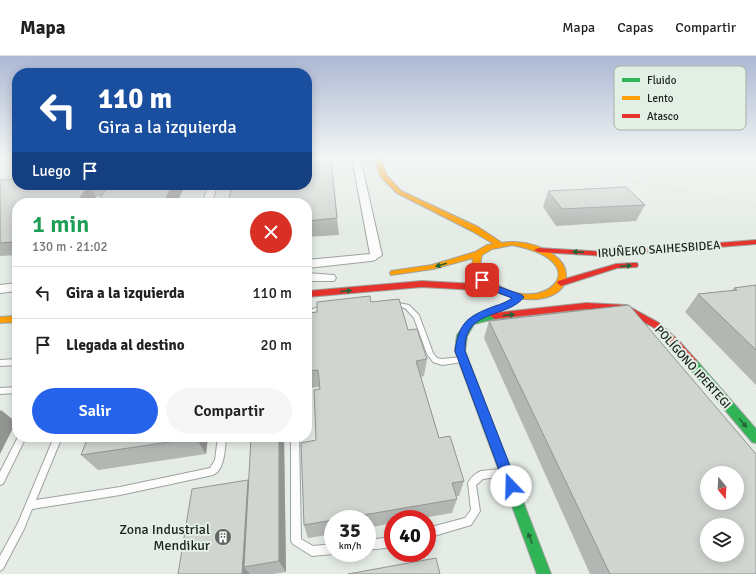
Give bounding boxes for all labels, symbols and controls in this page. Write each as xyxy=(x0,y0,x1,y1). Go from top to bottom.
text: Mapa xyxy=(20,16,66,40)
text: Mapa xyxy=(562,19,595,36)
text: Capas xyxy=(617,19,653,36)
text: Compartir xyxy=(675,19,736,36)
legend xyxy=(614,66,746,130)
text: Fluido xyxy=(647,74,677,87)
text: 110 m xyxy=(98,82,172,116)
icon: left xyxy=(32,84,84,136)
text: Lento xyxy=(647,92,674,105)
text: Atasco xyxy=(647,110,679,123)
text: Gira a la izquierda xyxy=(98,116,237,138)
icon: arrive xyxy=(79,160,101,182)
text: Luego xyxy=(32,162,71,180)
text: 1 min xyxy=(32,209,89,239)
button: close xyxy=(250,211,292,253)
street label: IRUÑEKO SAIHESBIDEA xyxy=(597,238,722,261)
text: 130 m · 21:02 xyxy=(32,239,108,255)
one-way arrow xyxy=(572,249,584,256)
one-way arrow xyxy=(435,262,447,268)
one-way arrow xyxy=(620,262,632,269)
pin xyxy=(465,263,499,297)
icon: arrive xyxy=(471,269,493,291)
icon: left xyxy=(32,282,54,304)
text: Gira a la izquierda xyxy=(66,284,185,302)
text: 110 m xyxy=(252,284,292,302)
one-way arrow xyxy=(340,287,352,294)
one-way arrow xyxy=(503,312,515,318)
street label: POLÍGONO IPERTEGI xyxy=(651,323,734,412)
icon: arrive xyxy=(32,334,54,356)
text: Llegada al destino xyxy=(66,336,185,354)
text: 20 m xyxy=(261,336,292,354)
button: Salir xyxy=(32,388,158,434)
button: Compartir xyxy=(166,388,292,434)
one-way arrow xyxy=(739,418,748,429)
position arrow xyxy=(490,465,532,507)
north arrow xyxy=(700,466,744,510)
map controls xyxy=(700,466,744,562)
speed limit sign: 40 xyxy=(384,510,436,562)
text: 35 xyxy=(339,518,361,543)
button: layers xyxy=(700,518,744,562)
place label: Zona Industrial Mendikur xyxy=(119,521,211,554)
building icon: Zona Industrial Mendikur xyxy=(213,527,233,547)
one-way arrow xyxy=(527,531,533,543)
text: km/h xyxy=(339,540,361,552)

